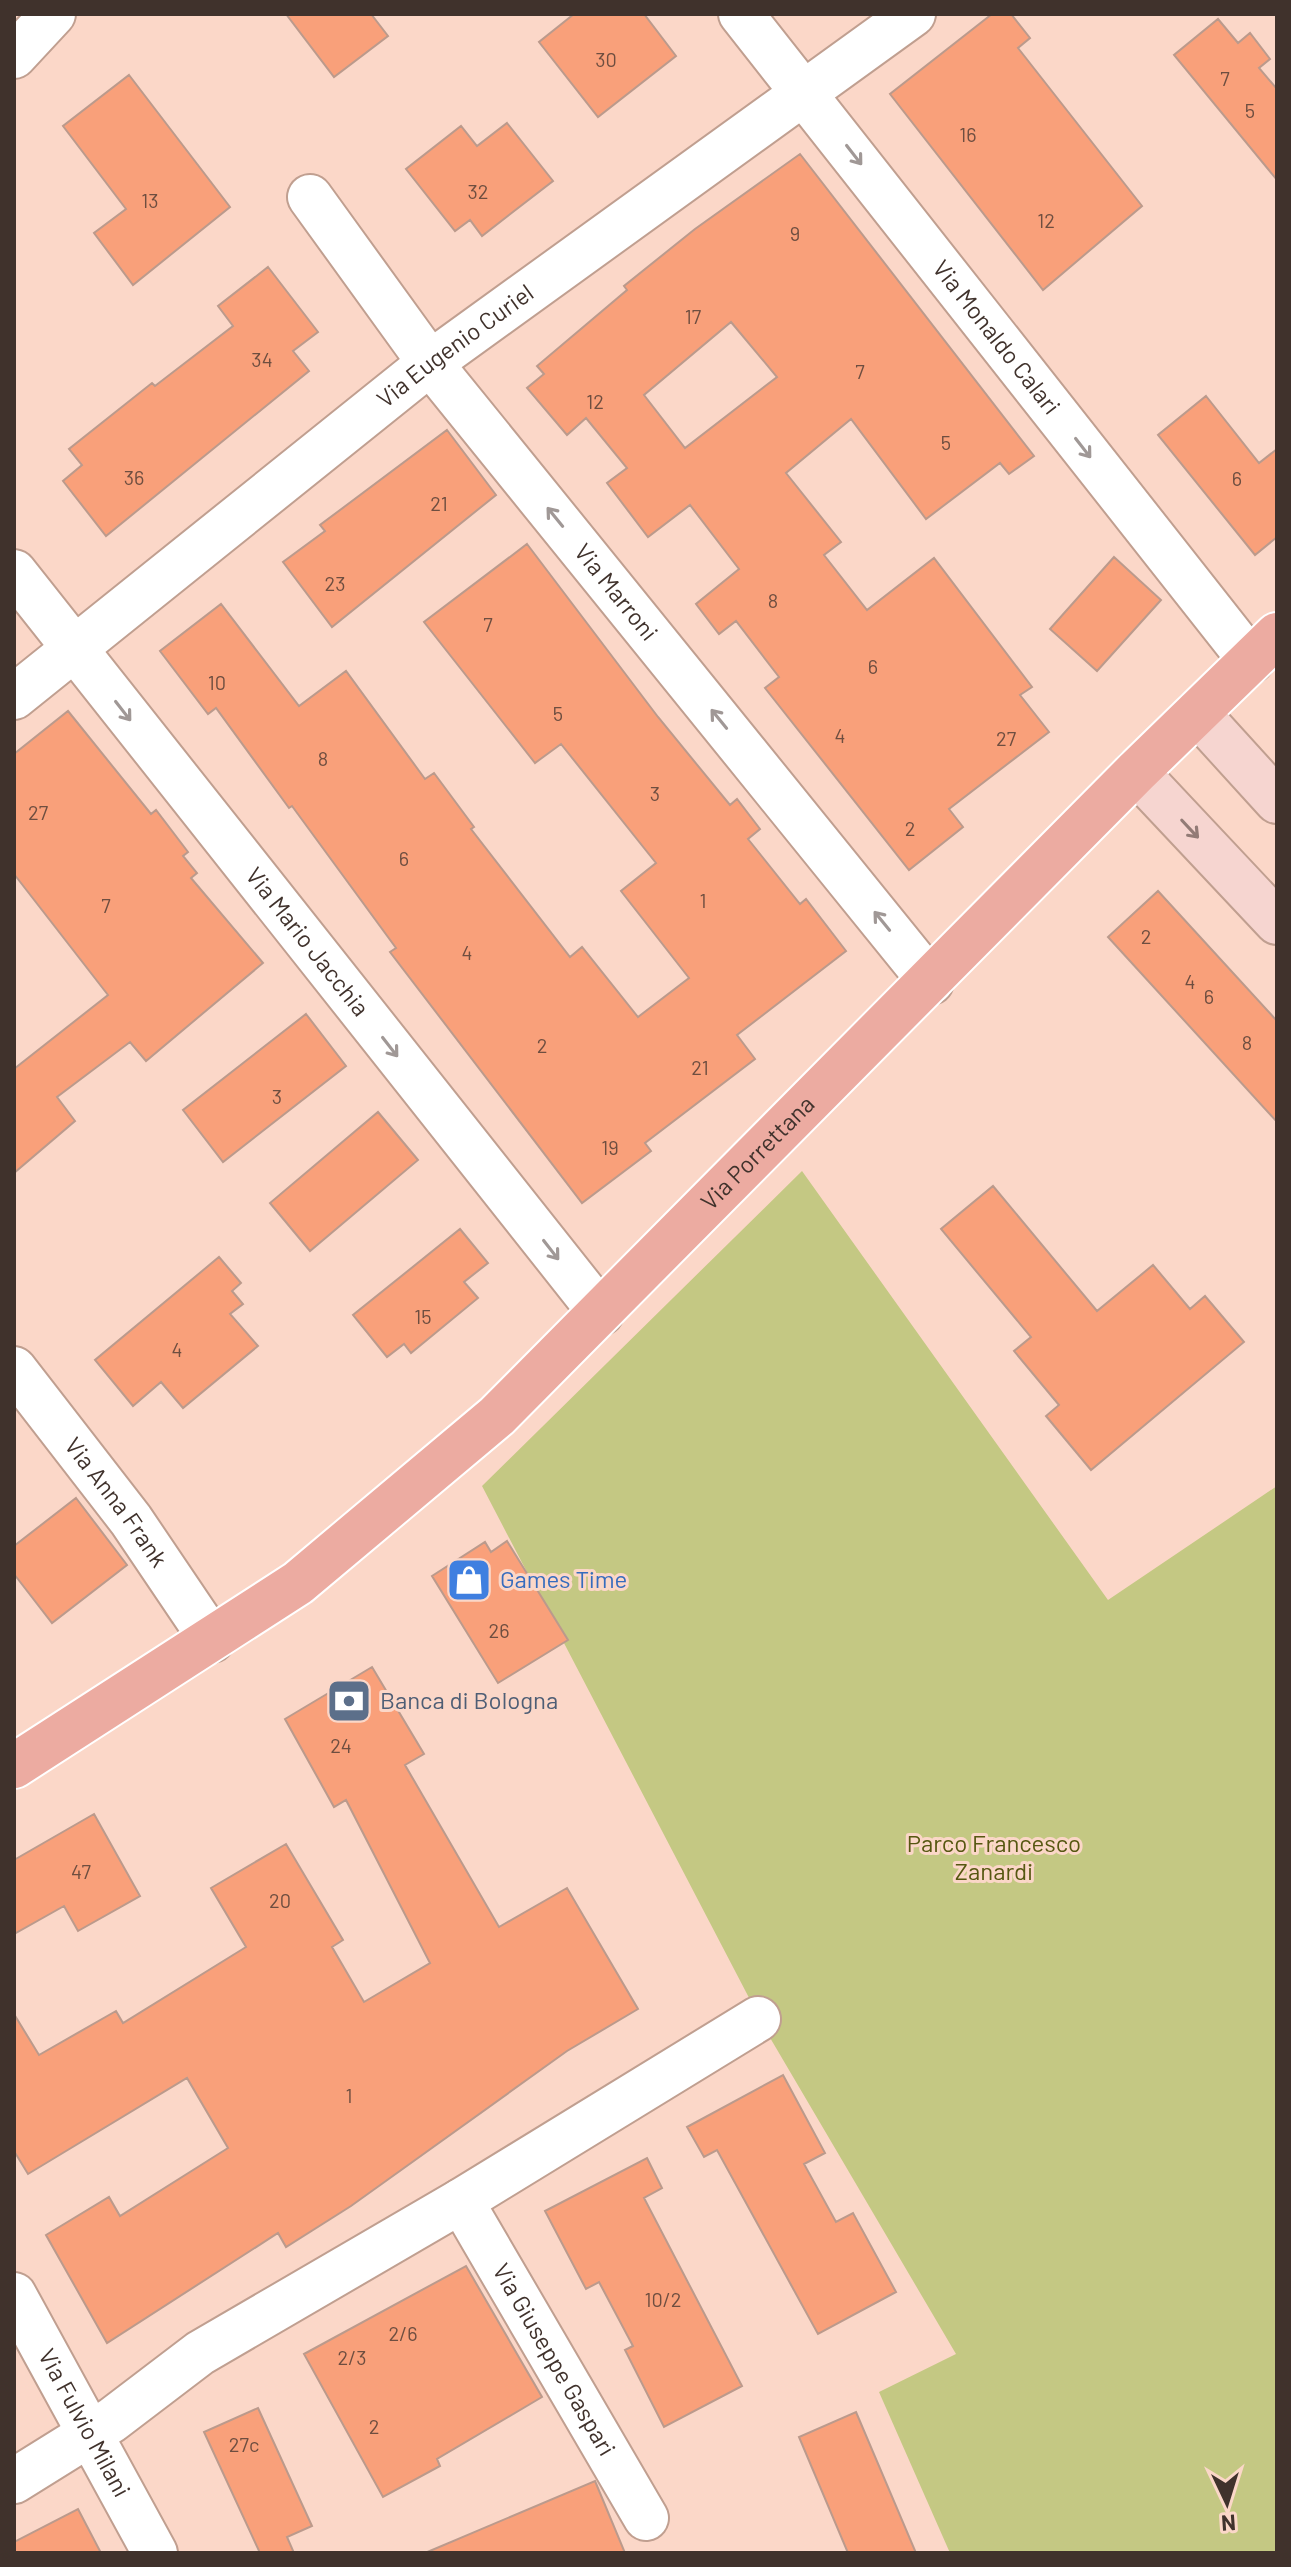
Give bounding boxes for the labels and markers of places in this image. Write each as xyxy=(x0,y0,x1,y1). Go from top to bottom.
shop icon: Games Time xyxy=(445,1556,493,1604)
place label: Games Time xyxy=(500,1564,627,1593)
bank icon: Banca di Bologna xyxy=(325,1677,373,1725)
place label: Banca di Bologna xyxy=(380,1685,558,1714)

